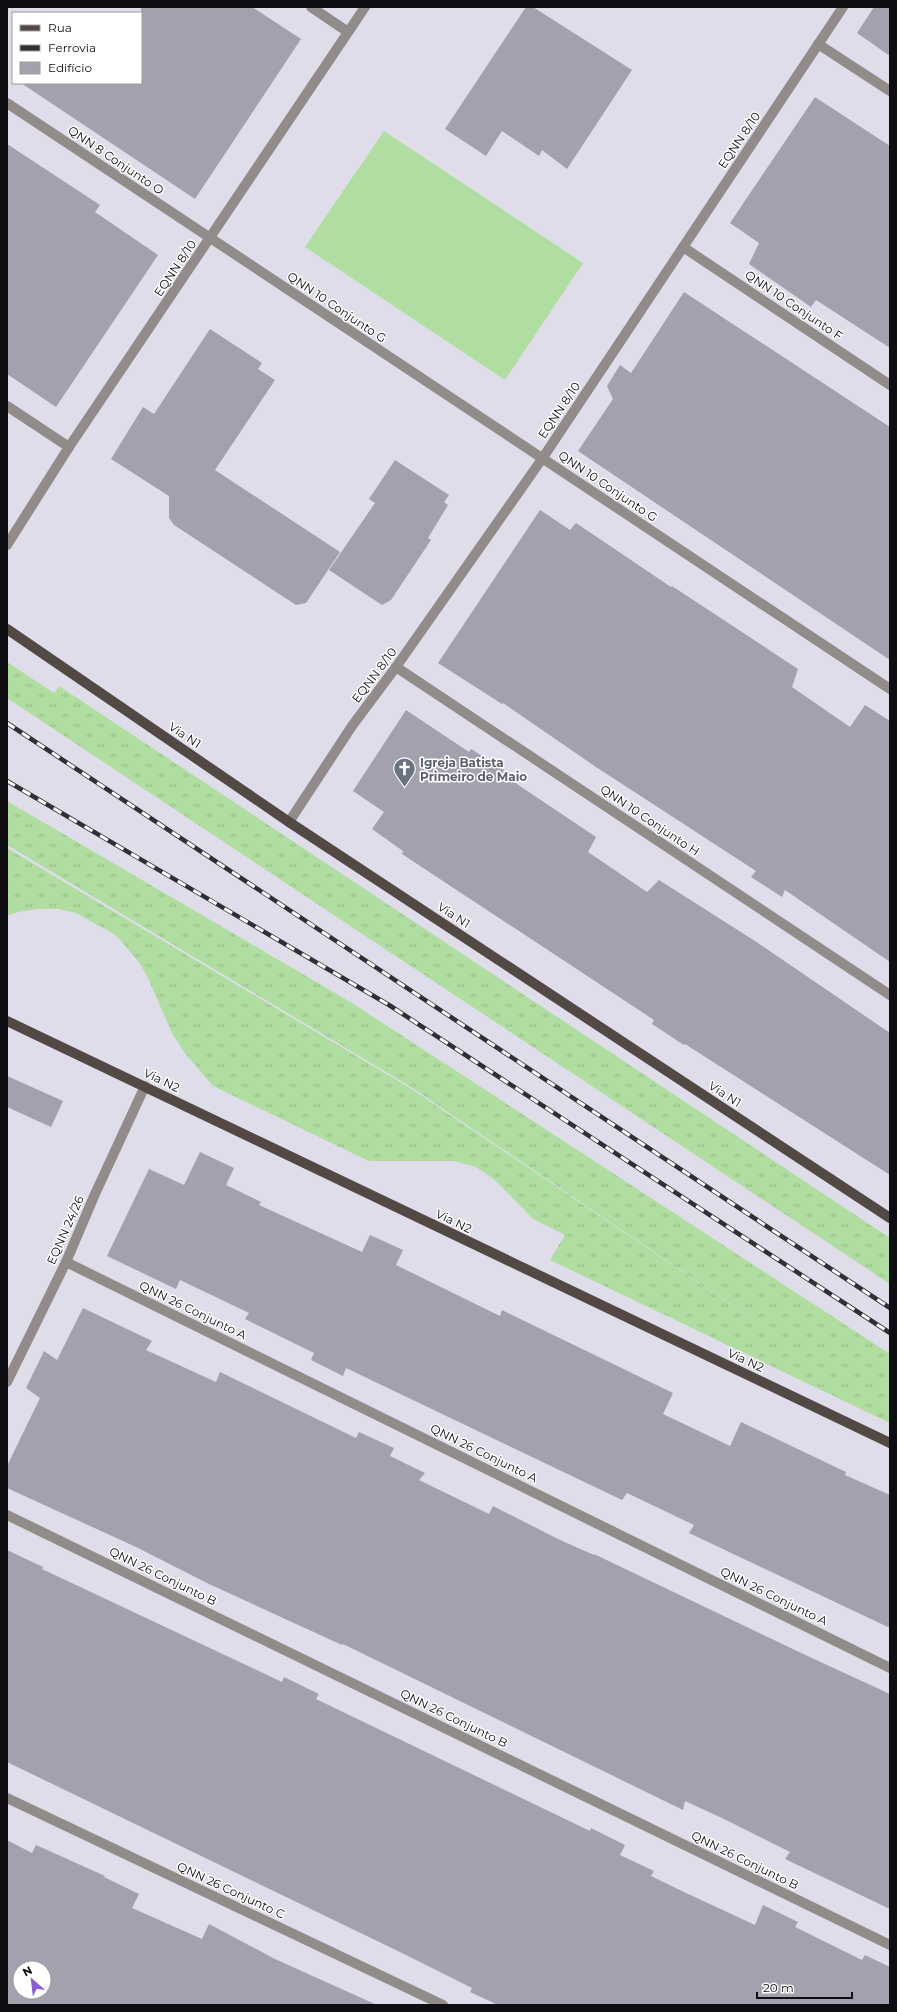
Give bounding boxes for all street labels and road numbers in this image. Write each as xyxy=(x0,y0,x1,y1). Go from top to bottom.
street label: EQNN 8/10 xyxy=(715,109,763,171)
street label: QNN 8 Conjunto O xyxy=(65,122,167,198)
street label: EQNN 8/10 xyxy=(151,237,199,299)
street label: QNN 10 Conjunto F xyxy=(742,267,846,343)
street label: QNN 10 Conjunto G xyxy=(285,268,389,346)
street label: EQNN 8/10 xyxy=(535,379,583,441)
street label: QNN 10 Conjunto G xyxy=(556,447,660,525)
street label: EQNN 8/10 xyxy=(348,644,400,705)
street label: Via N1 xyxy=(166,719,204,751)
street label: QNN 10 Conjunto H xyxy=(597,781,703,859)
street label: Via N1 xyxy=(435,899,473,931)
street label: Via N2 xyxy=(142,1065,183,1095)
street label: Via N1 xyxy=(706,1078,744,1110)
street label: EQNN 24/26 xyxy=(43,1193,87,1267)
street label: Via N2 xyxy=(434,1206,475,1236)
street label: QNN 26 Conjunto A xyxy=(137,1278,249,1343)
street label: Via N2 xyxy=(726,1345,767,1375)
street label: QNN 26 Conjunto A xyxy=(428,1421,540,1486)
street label: QNN 26 Conjunto B xyxy=(107,1543,219,1609)
street label: QNN 26 Conjunto A xyxy=(718,1564,830,1629)
street label: QNN 26 Conjunto B xyxy=(398,1685,510,1751)
street label: QNN 26 Conjunto B xyxy=(689,1827,801,1893)
street label: QNN 26 Conjunto C xyxy=(175,1858,288,1922)

